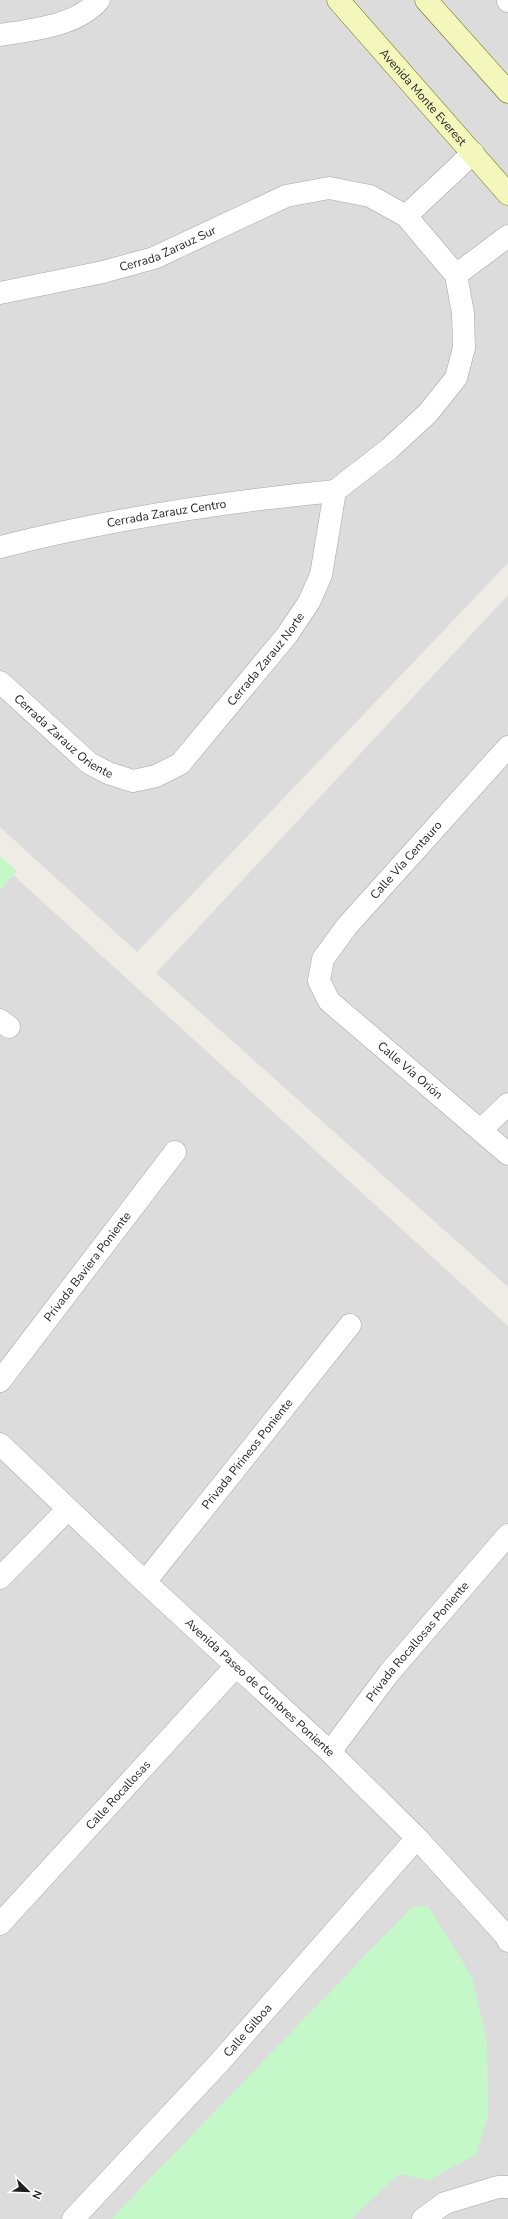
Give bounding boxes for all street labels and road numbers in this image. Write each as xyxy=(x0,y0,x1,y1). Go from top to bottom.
street label: Avenida Monte Everest xyxy=(376,45,471,150)
street label: Cerrada Zarauz Sur xyxy=(118,222,219,275)
street label: Cerrada Zarauz Centro xyxy=(105,496,228,531)
street label: Cerrada Zarauz Norte xyxy=(224,609,308,709)
street label: Cerrada Zarauz Oriente xyxy=(11,691,115,782)
street label: Calle Vía Centauro xyxy=(366,817,446,903)
street label: Calle Vía Orión xyxy=(374,1038,446,1103)
street label: Privada Baviera Poniente xyxy=(40,1208,135,1325)
street label: Privada Pirineos Poniente xyxy=(198,1395,296,1512)
street label: Privada Rocallosas Poniente xyxy=(362,1578,472,1705)
street label: Avenida Paseo de Cumbres Poniente xyxy=(181,1615,338,1760)
street label: Calle Rocallosas xyxy=(82,1756,154,1833)
street label: Calle Gilboa xyxy=(220,2000,275,2060)

